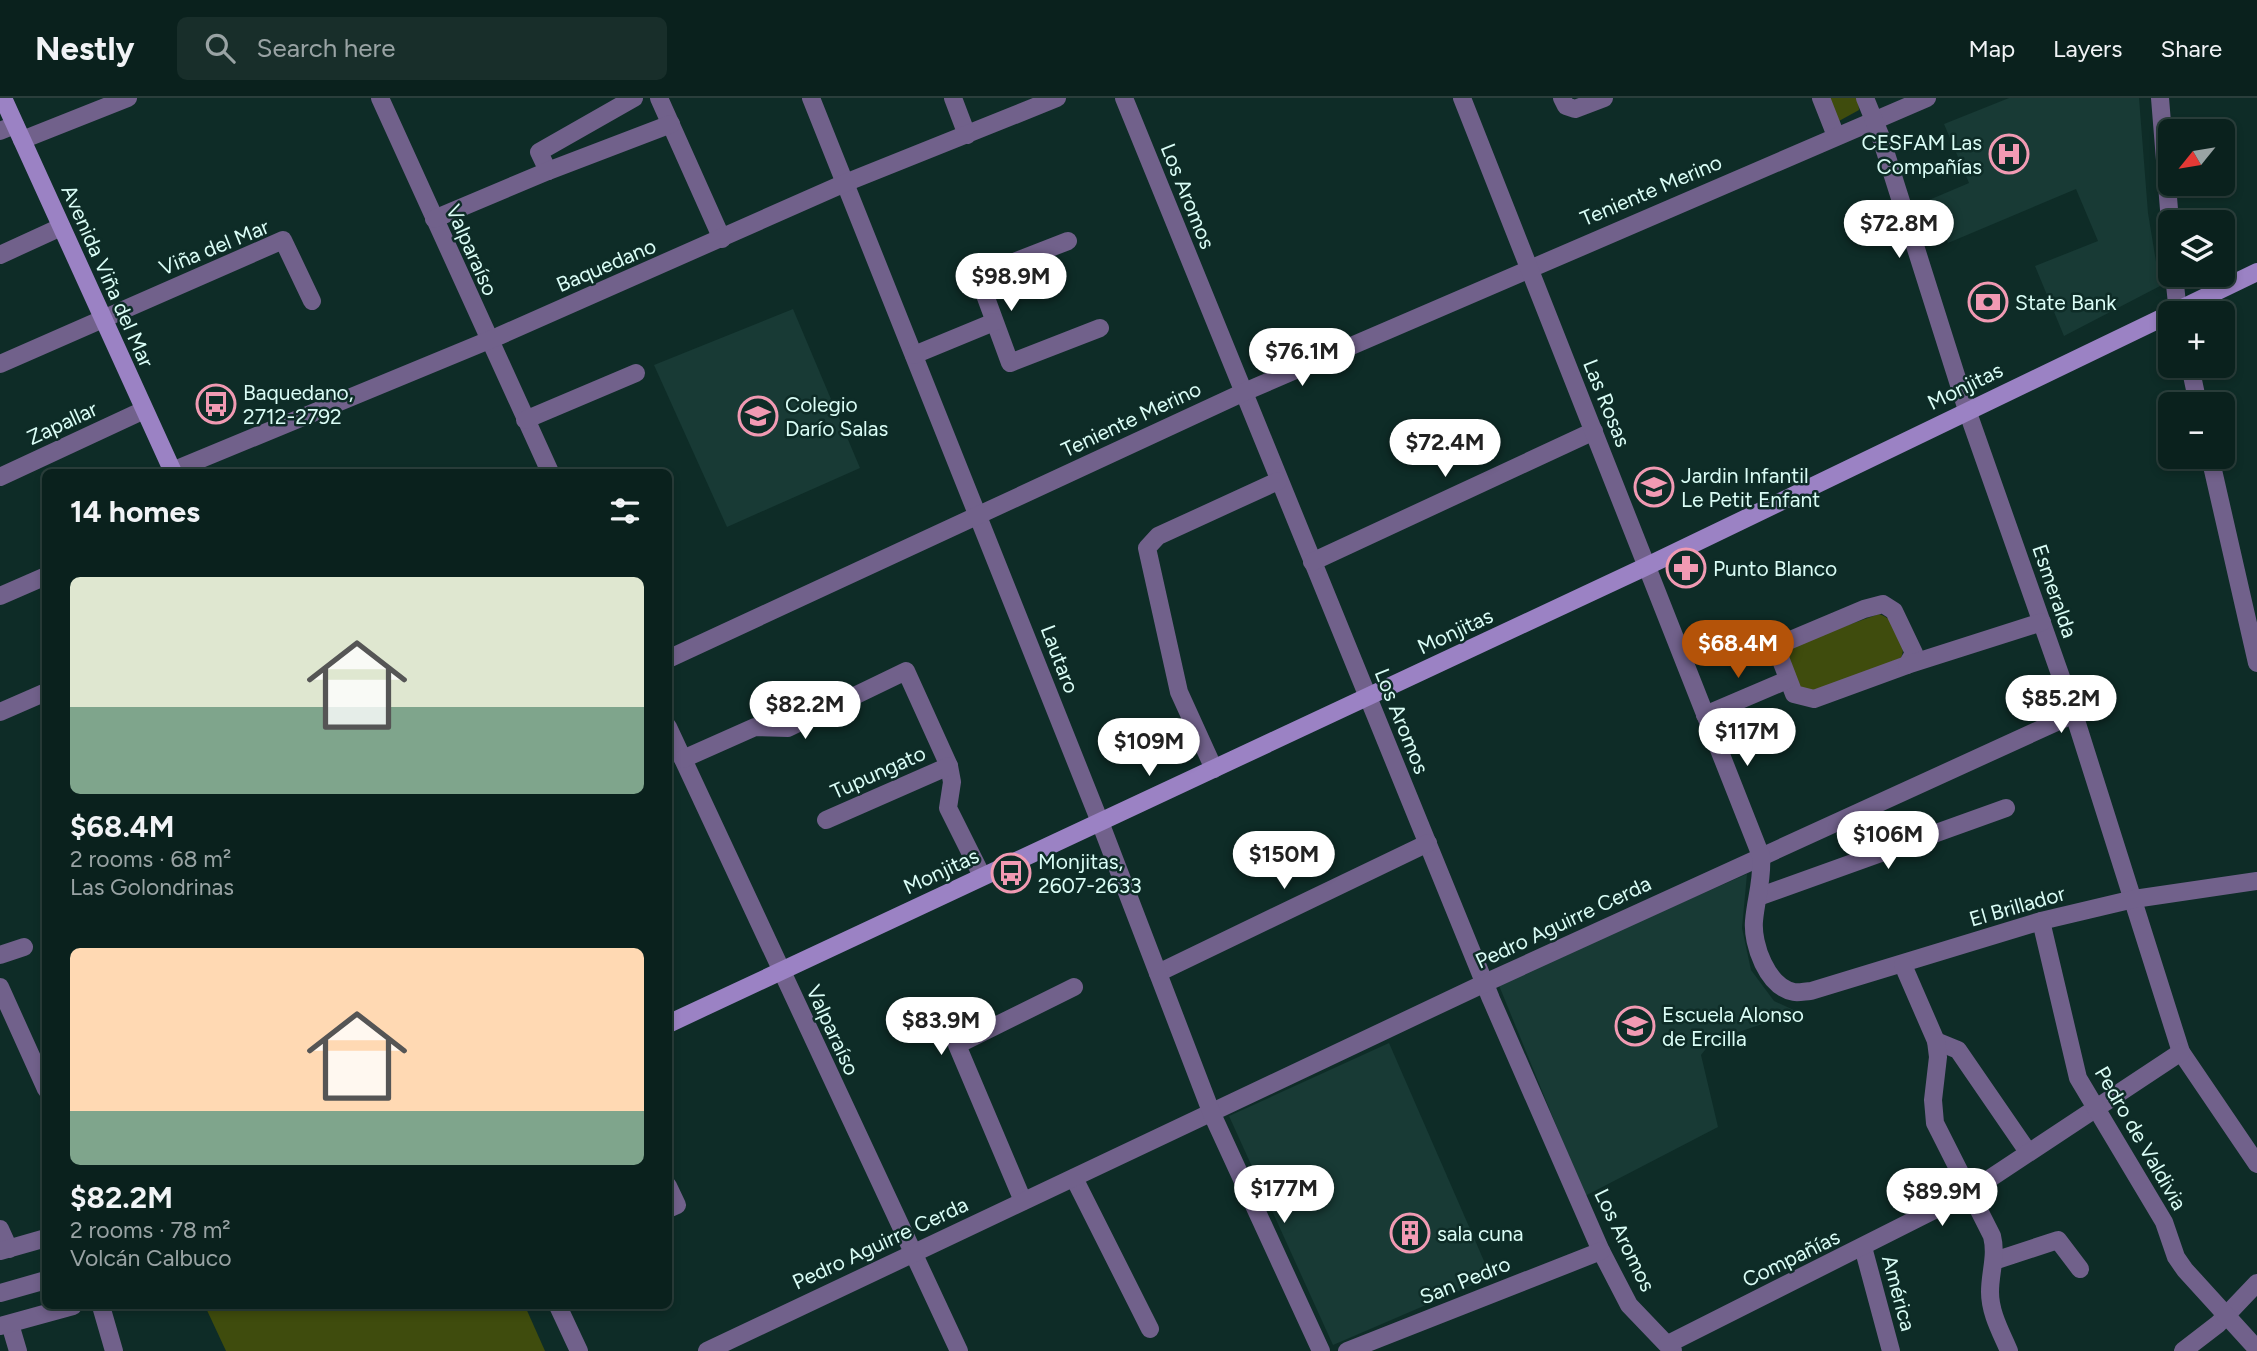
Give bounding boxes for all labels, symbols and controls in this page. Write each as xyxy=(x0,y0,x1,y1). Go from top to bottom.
search box xyxy=(177,17,667,80)
text: Nestly xyxy=(35,29,135,68)
icon: search xyxy=(201,29,239,67)
text: Search here xyxy=(257,32,395,64)
text: Map xyxy=(1968,34,2015,63)
text: Layers xyxy=(2053,34,2122,63)
text: Share xyxy=(2160,34,2222,63)
north arrow xyxy=(2158,119,2235,196)
map controls xyxy=(2158,119,2235,469)
place label: CESFAM Las Compañías xyxy=(1862,130,1982,179)
hospital icon: CESFAM Las Compañías xyxy=(1988,133,2030,175)
street label: Los Aromos xyxy=(1156,140,1220,252)
street label: Teniente Merino xyxy=(1577,149,1725,231)
street label: Avenida Viña del Mar xyxy=(56,181,160,371)
pin: $72.8M xyxy=(1842,200,1956,260)
street label: Valparaíso xyxy=(441,201,503,299)
text: $72.8M xyxy=(1860,209,1938,237)
button: layers xyxy=(2158,210,2235,287)
street label: Viña del Mar xyxy=(155,214,273,280)
street label: Baquedano xyxy=(552,233,660,297)
pin: $98.9M xyxy=(954,254,1068,313)
text: $98.9M xyxy=(972,262,1050,290)
bank icon: State Bank xyxy=(1967,281,2009,323)
place label: State Bank xyxy=(2015,290,2117,315)
button: + xyxy=(2158,301,2235,378)
pin: $76.1M xyxy=(1245,328,1359,388)
text: $76.1M xyxy=(1265,337,1339,365)
street label: Las Rosas xyxy=(1578,356,1636,450)
street label: Monjitas xyxy=(1923,357,2007,415)
street label: Teniente Merino xyxy=(1057,376,1205,462)
place label: Baquedano, 2712-2792 xyxy=(243,380,354,429)
bus stop icon: Baquedano, 2712-2792 xyxy=(195,383,237,425)
place label: Colegio Darío Salas xyxy=(785,392,888,441)
button: − xyxy=(2158,392,2235,469)
school or university icon: Colegio Darío Salas xyxy=(737,395,779,437)
street label: Zapallar xyxy=(23,396,101,450)
pin: $72.4M xyxy=(1388,420,1502,479)
text: $72.4M xyxy=(1406,428,1484,456)
place label: Jardin Infantil Le Petit Enfant xyxy=(1681,463,1820,512)
school or university icon: Jardin Infantil Le Petit Enfant xyxy=(1633,466,1675,508)
icon: filters xyxy=(606,492,644,530)
text: 14 homes xyxy=(70,493,200,530)
street label: Esmeralda xyxy=(2027,541,2083,641)
pharmacy icon: Punto Blanco xyxy=(1665,547,1707,589)
place label: Punto Blanco xyxy=(1713,556,1837,581)
street label: Monjitas xyxy=(1413,603,1497,659)
pin: $68.4M xyxy=(1681,620,1795,680)
street label: Lautaro xyxy=(1036,621,1084,697)
icon: home xyxy=(294,622,420,748)
text: $68.4M xyxy=(1698,629,1778,657)
street label: Los Aromos xyxy=(1370,665,1434,777)
pin: $85.2M xyxy=(2004,676,2118,735)
pin: $82.2M xyxy=(748,682,862,741)
text: $85.2M xyxy=(2022,684,2100,712)
text: $82.2M xyxy=(766,690,844,718)
pin: $117M xyxy=(1698,708,1796,768)
text: $117M xyxy=(1715,717,1779,745)
pin: $109M xyxy=(1100,718,1198,778)
text: $109M xyxy=(1114,727,1184,755)
street label: Tupungato xyxy=(827,740,929,804)
text: $68.4M xyxy=(70,808,175,845)
pin: $106M xyxy=(1839,812,1937,871)
text: $106M xyxy=(1853,820,1923,848)
pin: $150M xyxy=(1235,832,1333,891)
text: $150M xyxy=(1249,840,1319,868)
street label: Monjitas xyxy=(899,843,983,899)
text: 2 rooms · 68 m² xyxy=(70,845,231,873)
place label: Monjitas, 2607-2633 xyxy=(1038,849,1142,898)
bus stop icon: Monjitas, 2607-2633 xyxy=(990,852,1032,894)
street label: Pedro Aguirre Cerda xyxy=(1471,870,1655,974)
text: Las Golondrinas xyxy=(70,873,234,901)
street label: El Brillador xyxy=(1966,880,2068,932)
street label: Valparaíso xyxy=(801,981,865,1079)
icon: home xyxy=(294,993,420,1119)
pin: $83.9M xyxy=(884,998,998,1057)
place label: Escuela Alonso de Ercilla xyxy=(1662,1002,1804,1051)
school or university icon: Escuela Alonso de Ercilla xyxy=(1614,1005,1656,1047)
text: $83.9M xyxy=(902,1006,980,1034)
street label: Pedro de Valdivia xyxy=(2090,1062,2192,1214)
pin: $177M xyxy=(1235,1166,1333,1225)
pin: $89.9M xyxy=(1885,1168,1999,1228)
text: $177M xyxy=(1250,1174,1318,1202)
text: $89.9M xyxy=(1903,1177,1981,1205)
text: $82.2M xyxy=(70,1179,173,1216)
street label: Los Aromos xyxy=(1589,1184,1661,1296)
street label: Pedro Aguirre Cerda xyxy=(788,1191,972,1295)
building icon: sala cuna xyxy=(1389,1212,1431,1254)
text: 2 rooms · 78 m² xyxy=(70,1216,231,1244)
place label: sala cuna xyxy=(1437,1221,1524,1246)
street label: Compañías xyxy=(1738,1224,1844,1292)
text: Volcán Calbuco xyxy=(70,1244,232,1272)
street label: San Pedro xyxy=(1416,1251,1514,1309)
street label: América xyxy=(1877,1252,1921,1334)

